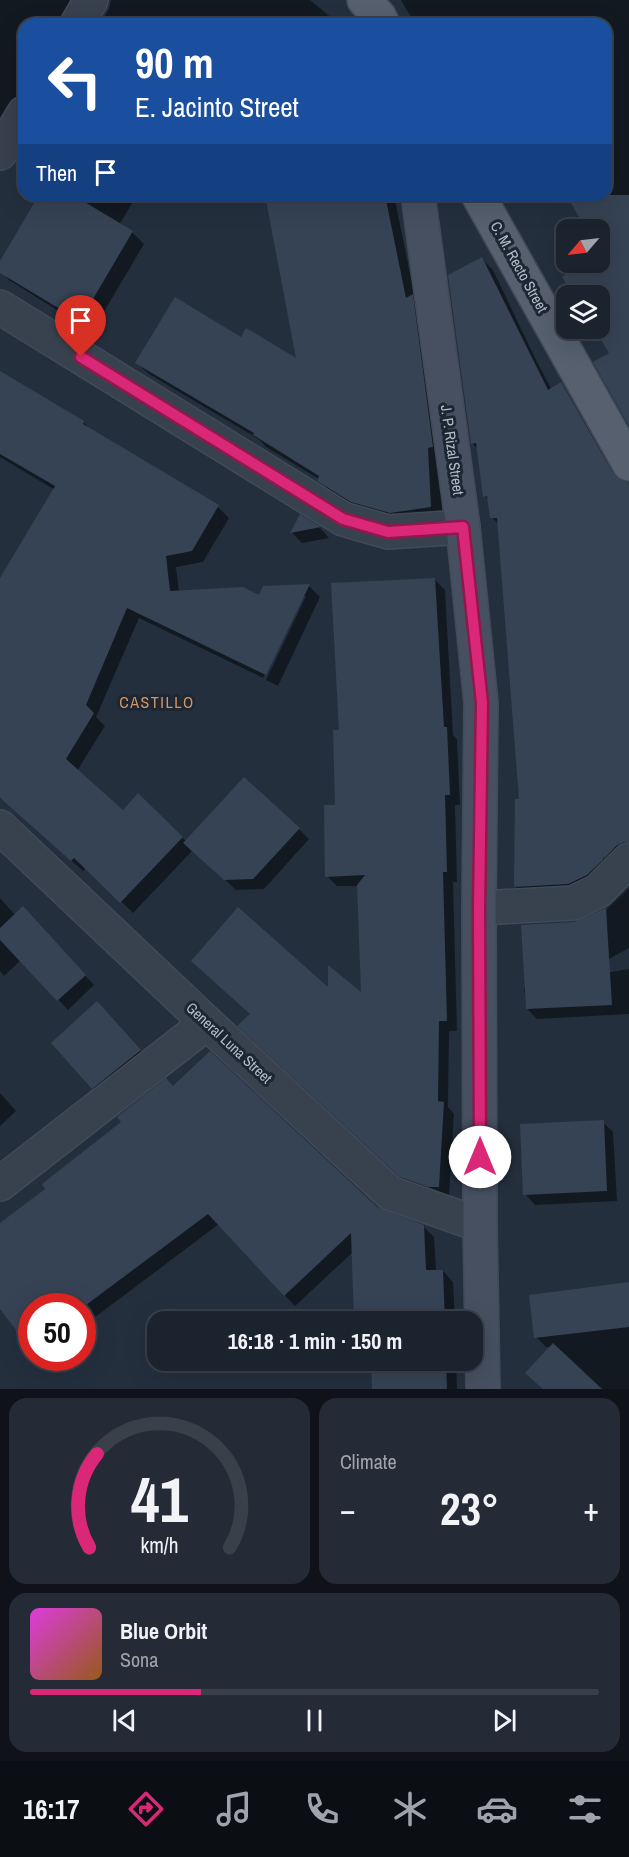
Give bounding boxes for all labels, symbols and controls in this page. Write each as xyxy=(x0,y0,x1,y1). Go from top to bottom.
text: 90 m xyxy=(135,35,214,91)
icon: left xyxy=(36,42,114,120)
text: E. Jacinto Street xyxy=(135,89,299,125)
icon: arrive xyxy=(89,156,122,189)
text: Then xyxy=(36,158,77,188)
street label: C. M. Recto Street xyxy=(486,217,553,317)
north arrow xyxy=(556,219,610,273)
map controls xyxy=(556,219,610,339)
button: layers xyxy=(556,285,610,339)
pin xyxy=(55,295,106,357)
icon: arrive xyxy=(64,304,97,337)
street label: J. P. Rizal Street xyxy=(436,404,469,497)
district label: CASTILLO xyxy=(119,691,195,713)
street label: General Luna Street xyxy=(182,997,277,1088)
position arrow xyxy=(448,1125,512,1189)
speed limit sign: 50 xyxy=(18,1293,96,1371)
text: 16:18 · 1 min · 150 m xyxy=(228,1326,402,1356)
text: Climate xyxy=(340,1448,397,1475)
text: 41 xyxy=(131,1457,188,1541)
text: 23° xyxy=(440,1478,499,1539)
text: − xyxy=(340,1487,356,1531)
text: + xyxy=(583,1487,599,1531)
text: km/h xyxy=(140,1531,179,1560)
text: Blue Orbit xyxy=(120,1616,207,1646)
text: Sona xyxy=(120,1646,158,1673)
icon: previous xyxy=(108,1704,141,1737)
icon: pause xyxy=(298,1704,331,1737)
icon: next xyxy=(488,1704,521,1737)
icon: directions xyxy=(125,1788,167,1830)
icon: music xyxy=(213,1788,255,1830)
icon: phone xyxy=(301,1788,343,1830)
icon: climate xyxy=(389,1788,431,1830)
icon: car xyxy=(476,1788,518,1830)
icon: filters xyxy=(564,1788,606,1830)
text: 16:17 xyxy=(23,1791,80,1827)

